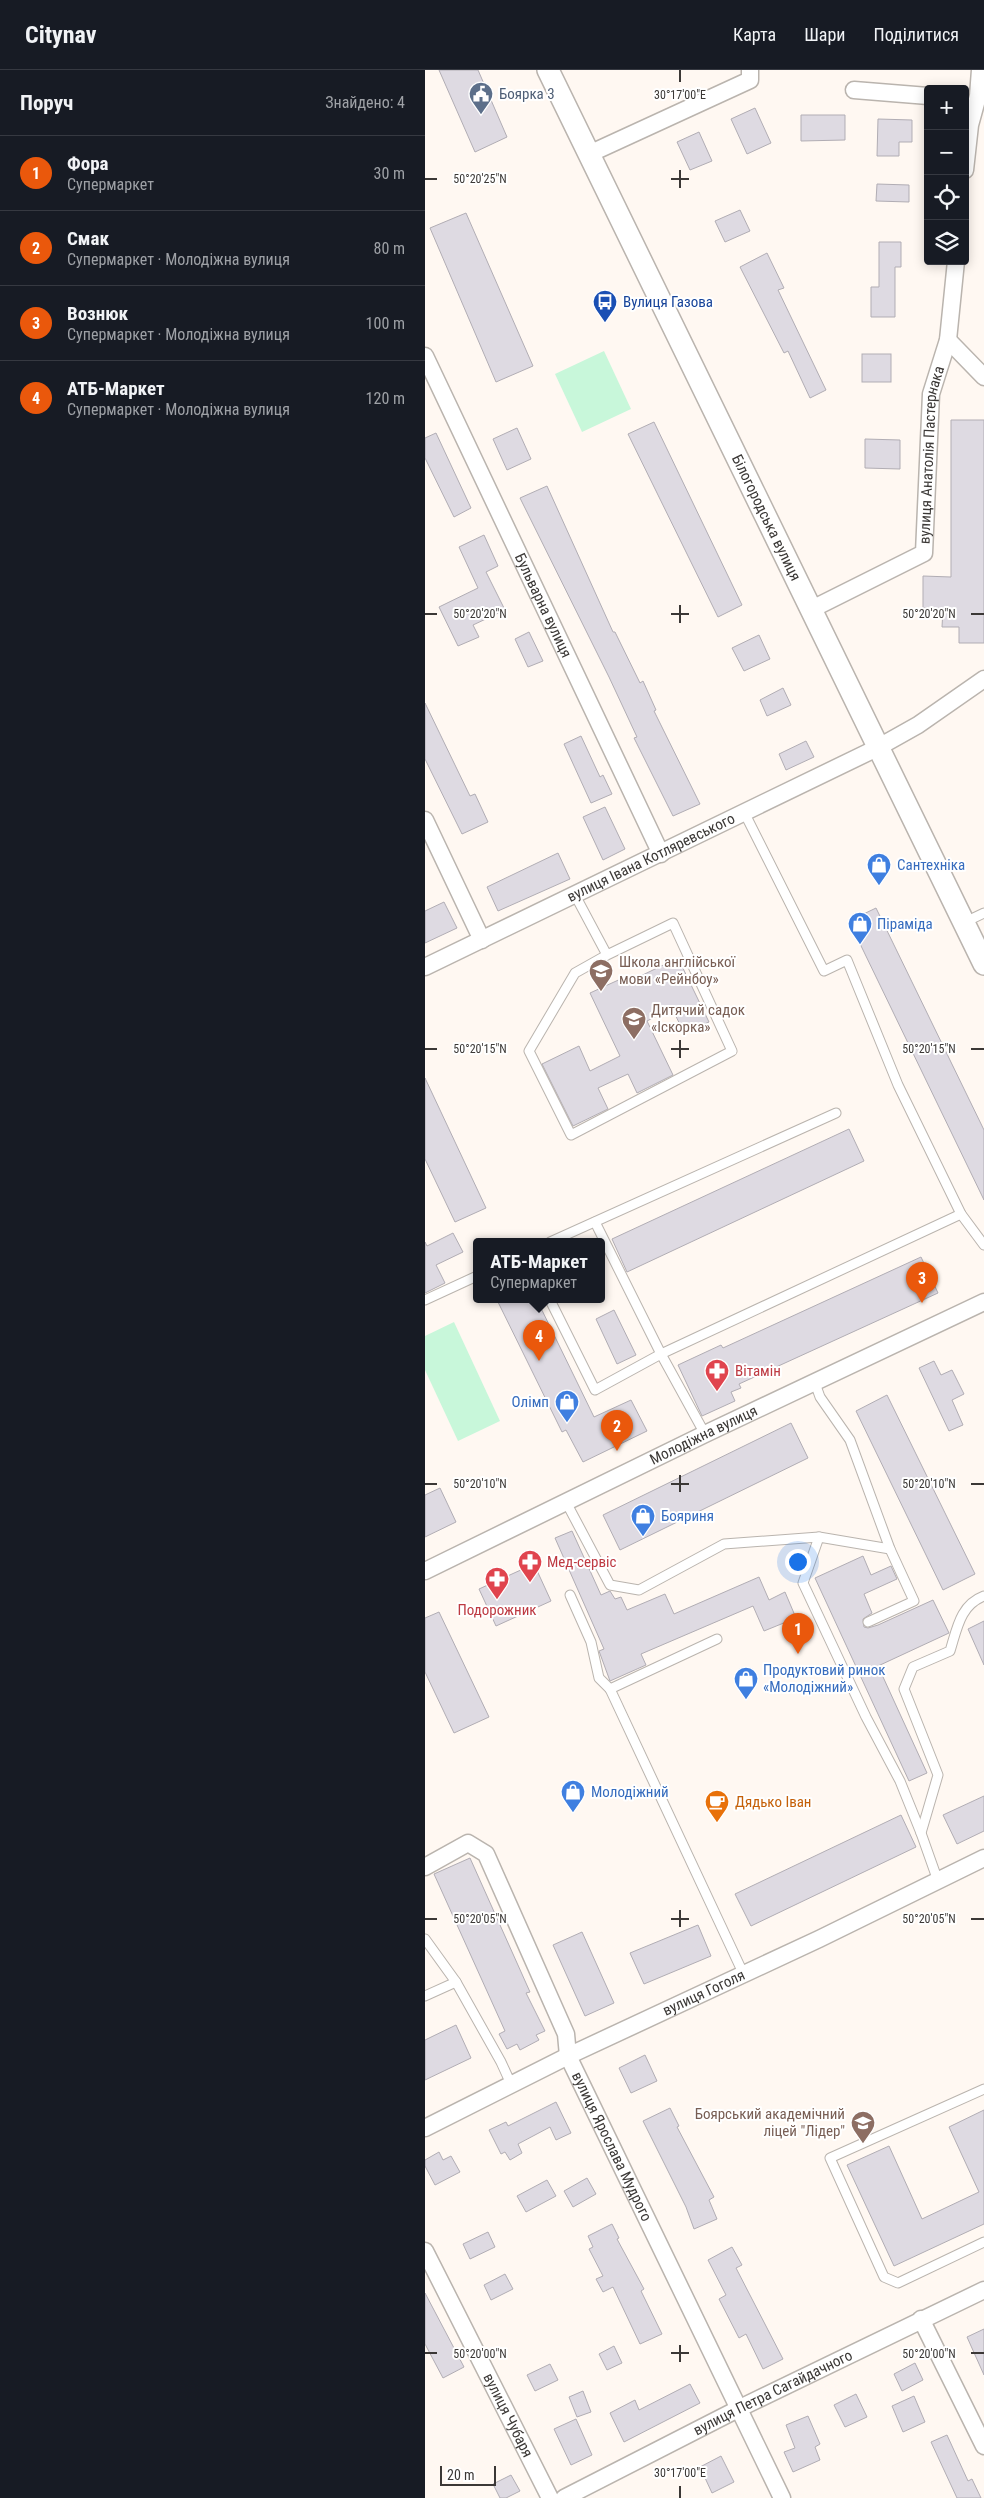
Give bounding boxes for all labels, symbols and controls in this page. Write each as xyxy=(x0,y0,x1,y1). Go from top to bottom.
text: Citynav xyxy=(25,21,96,49)
text: Карта xyxy=(733,24,776,45)
text: Шари xyxy=(804,24,845,45)
text: Поділитися xyxy=(873,24,959,45)
public building icon: Боярка 3 xyxy=(468,81,494,115)
place label: Боярка 3 xyxy=(499,85,555,103)
map controls xyxy=(924,85,969,265)
button: + xyxy=(924,85,969,130)
text: 30°17'00"E xyxy=(654,88,706,102)
text: Поруч xyxy=(20,91,73,115)
text: Знайдено: 4 xyxy=(325,93,405,112)
button: − xyxy=(924,130,969,175)
text: Фора xyxy=(67,152,109,175)
text: 1 xyxy=(32,164,40,183)
text: 30 m xyxy=(373,164,405,183)
text: 50°20'25"N xyxy=(453,172,507,186)
text: Супермаркет xyxy=(67,175,154,194)
button: locate xyxy=(924,175,969,220)
button: layers xyxy=(924,220,969,265)
text: Смак xyxy=(67,227,109,250)
text: 2 xyxy=(32,239,40,258)
text: 80 m xyxy=(373,239,405,258)
text: Супермаркет · Молодіжна вулиця xyxy=(67,250,290,269)
bus stop icon: Вулиця Газова xyxy=(592,289,618,323)
place label: Вулиця Газова xyxy=(623,293,713,311)
text: Вознюк xyxy=(67,302,128,325)
text: 3 xyxy=(32,314,40,333)
text: 100 m xyxy=(366,314,405,333)
text: Супермаркет · Молодіжна вулиця xyxy=(67,325,290,344)
street label: вулиця Анатолія Пастернака xyxy=(915,364,948,544)
text: АТБ-Маркет xyxy=(67,377,165,400)
text: 4 xyxy=(32,389,40,408)
text: 120 m xyxy=(366,389,405,408)
text: Супермаркет · Молодіжна вулиця xyxy=(67,400,290,419)
street label: Білогородська вулиця xyxy=(728,452,805,584)
street label: Бульварна вулиця xyxy=(511,550,576,661)
text: 50°20'20"N xyxy=(453,607,507,621)
text: 50°20'20"N xyxy=(902,607,956,621)
street label: вулиця Івана Котляревського xyxy=(564,809,738,906)
shop icon: Сантехніка xyxy=(866,852,892,886)
place label: Сантехніка xyxy=(897,856,965,874)
shop icon: Піраміда xyxy=(847,911,873,945)
place label: Піраміда xyxy=(877,915,933,933)
place label: Школа англійської мови «Рейнбоу» xyxy=(619,953,736,988)
school or university icon: Школа англійської мови «Рейнбоу» xyxy=(588,958,614,992)
place label: Дитячий садок «Іскорка» xyxy=(651,1001,745,1036)
school or university icon: Дитячий садок «Іскорка» xyxy=(621,1006,647,1040)
text: 50°20'15"N xyxy=(453,1042,507,1056)
text: 50°20'15"N xyxy=(902,1042,956,1056)
popup xyxy=(473,1238,605,1303)
text: АТБ-Маркет xyxy=(490,1250,588,1273)
pin: 3 xyxy=(906,1262,938,1303)
text: Супермаркет xyxy=(490,1273,577,1292)
pin: 4 xyxy=(523,1320,555,1361)
pharmacy icon: Вітамін xyxy=(704,1358,730,1392)
place label: Вітамін xyxy=(735,1362,781,1380)
shop icon: Олімп xyxy=(554,1389,580,1423)
place label: Олімп xyxy=(512,1393,549,1411)
street label: Молодіжна вулиця xyxy=(647,1402,760,1469)
pin: 2 xyxy=(601,1410,633,1451)
text: 50°20'10"N xyxy=(453,1477,507,1491)
text: 50°20'10"N xyxy=(902,1477,956,1491)
shop icon: Бояриня xyxy=(630,1503,656,1537)
place label: Бояриня xyxy=(661,1507,714,1525)
pharmacy icon: Мед-сервіс xyxy=(517,1549,543,1583)
your location xyxy=(785,1549,811,1575)
place label: Мед-сервіс xyxy=(547,1553,616,1571)
pharmacy icon: Подорожник xyxy=(484,1566,510,1600)
place label: Подорожник xyxy=(457,1601,537,1619)
pin: 1 xyxy=(782,1613,814,1654)
place label: Продуктовий ринок «Молодіжний» xyxy=(763,1661,885,1696)
shop icon: Продуктовий ринок «Молодіжний» xyxy=(733,1666,759,1700)
shop icon: Молодіжний xyxy=(560,1779,586,1813)
place label: Молодіжний xyxy=(591,1783,669,1801)
cafe icon: Дядько Іван xyxy=(704,1789,730,1823)
place label: Дядько Іван xyxy=(735,1793,812,1811)
text: 50°20'05"N xyxy=(453,1912,507,1926)
text: 50°20'05"N xyxy=(902,1912,956,1926)
street label: вулиця Гоголя xyxy=(660,1966,748,2020)
street label: вулиця Ярослава Мудрого xyxy=(568,2069,656,2224)
place label: Боярський академічний ліцей "Лідер" xyxy=(695,2105,845,2140)
school or university icon: Боярський академічний ліцей "Лідер" xyxy=(850,2110,876,2144)
street label: вулиця Петра Сагайдачного xyxy=(690,2346,855,2439)
text: 50°20'00"N xyxy=(453,2347,507,2361)
text: 50°20'00"N xyxy=(902,2347,956,2361)
street label: вулиця Чубаря xyxy=(479,2370,537,2460)
scale bar xyxy=(440,2463,496,2486)
text: 30°17'00"E xyxy=(654,2466,706,2480)
text: 20 m xyxy=(447,2467,475,2483)

